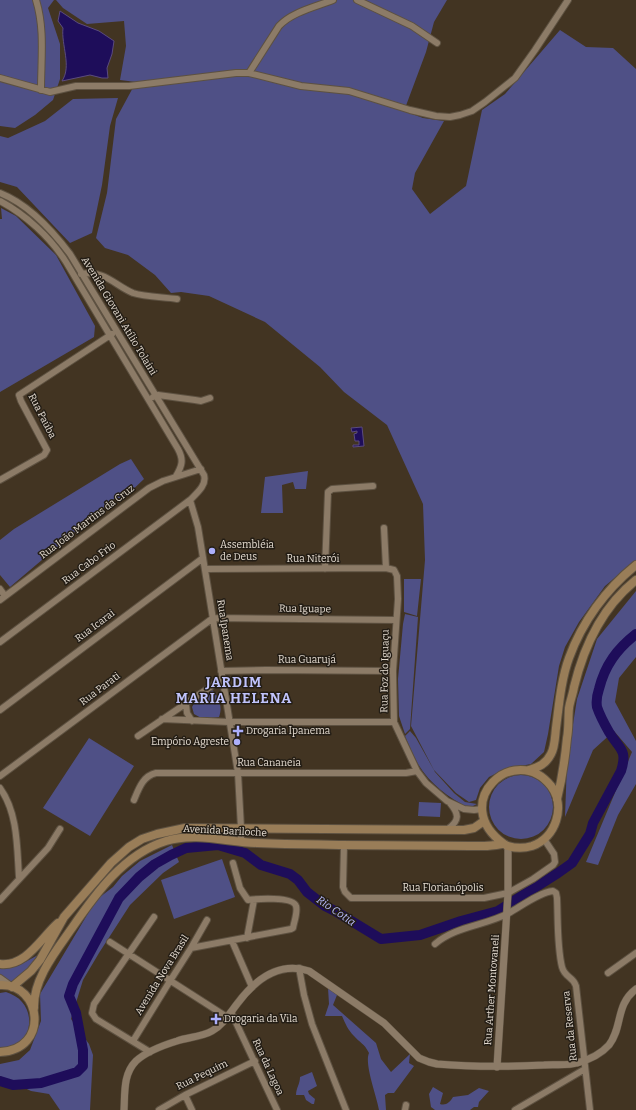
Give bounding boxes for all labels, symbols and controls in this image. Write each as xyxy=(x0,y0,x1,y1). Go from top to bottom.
street label: Avenida Giovani Atílio Tolaini xyxy=(79,254,160,377)
street label: Rua Paúba xyxy=(26,391,60,441)
street label: Rua João Martins da Cruz xyxy=(37,482,137,561)
street label: Rua Cabo Frio xyxy=(60,539,118,587)
place label: Assembléia de Deus xyxy=(220,539,274,563)
marker: Assembléia de Deus xyxy=(207,546,217,556)
street label: Rua Niterói xyxy=(287,553,339,565)
street label: Rua Ipanema xyxy=(214,599,236,662)
street label: Rua Iguape xyxy=(279,603,331,615)
street label: Rua Icarai xyxy=(73,607,117,645)
street label: Rua Foz do Iguaçu xyxy=(378,629,392,713)
street label: Rua Guarujá xyxy=(278,654,336,666)
street label: Rua Parati xyxy=(77,670,123,708)
district label: JARDIM MARIA HELENA xyxy=(176,674,292,707)
place label: Drogaria Ipanema xyxy=(246,725,331,737)
marker: Drogaria Ipanema xyxy=(233,726,243,736)
place label: Empório Agreste xyxy=(151,736,229,748)
marker: Empório Agreste xyxy=(232,737,242,747)
street label: Rua Cananeia xyxy=(237,757,301,769)
street label: Avenida Bariloche xyxy=(183,823,267,839)
street label: Rua Florianópolis xyxy=(402,882,484,894)
water label: Rio Cotia xyxy=(314,893,358,929)
street label: Avenida Nova Brasil xyxy=(133,933,192,1017)
street label: Rua Arther Montovaneli xyxy=(482,934,502,1046)
street label: Rua da Reserva xyxy=(560,990,580,1062)
place label: Drogaria da Vila xyxy=(224,1013,298,1025)
marker: Drogaria da Vila xyxy=(211,1014,221,1024)
street label: Rua da Lagoa xyxy=(250,1037,287,1098)
street label: Rua Pequim xyxy=(174,1057,230,1093)

